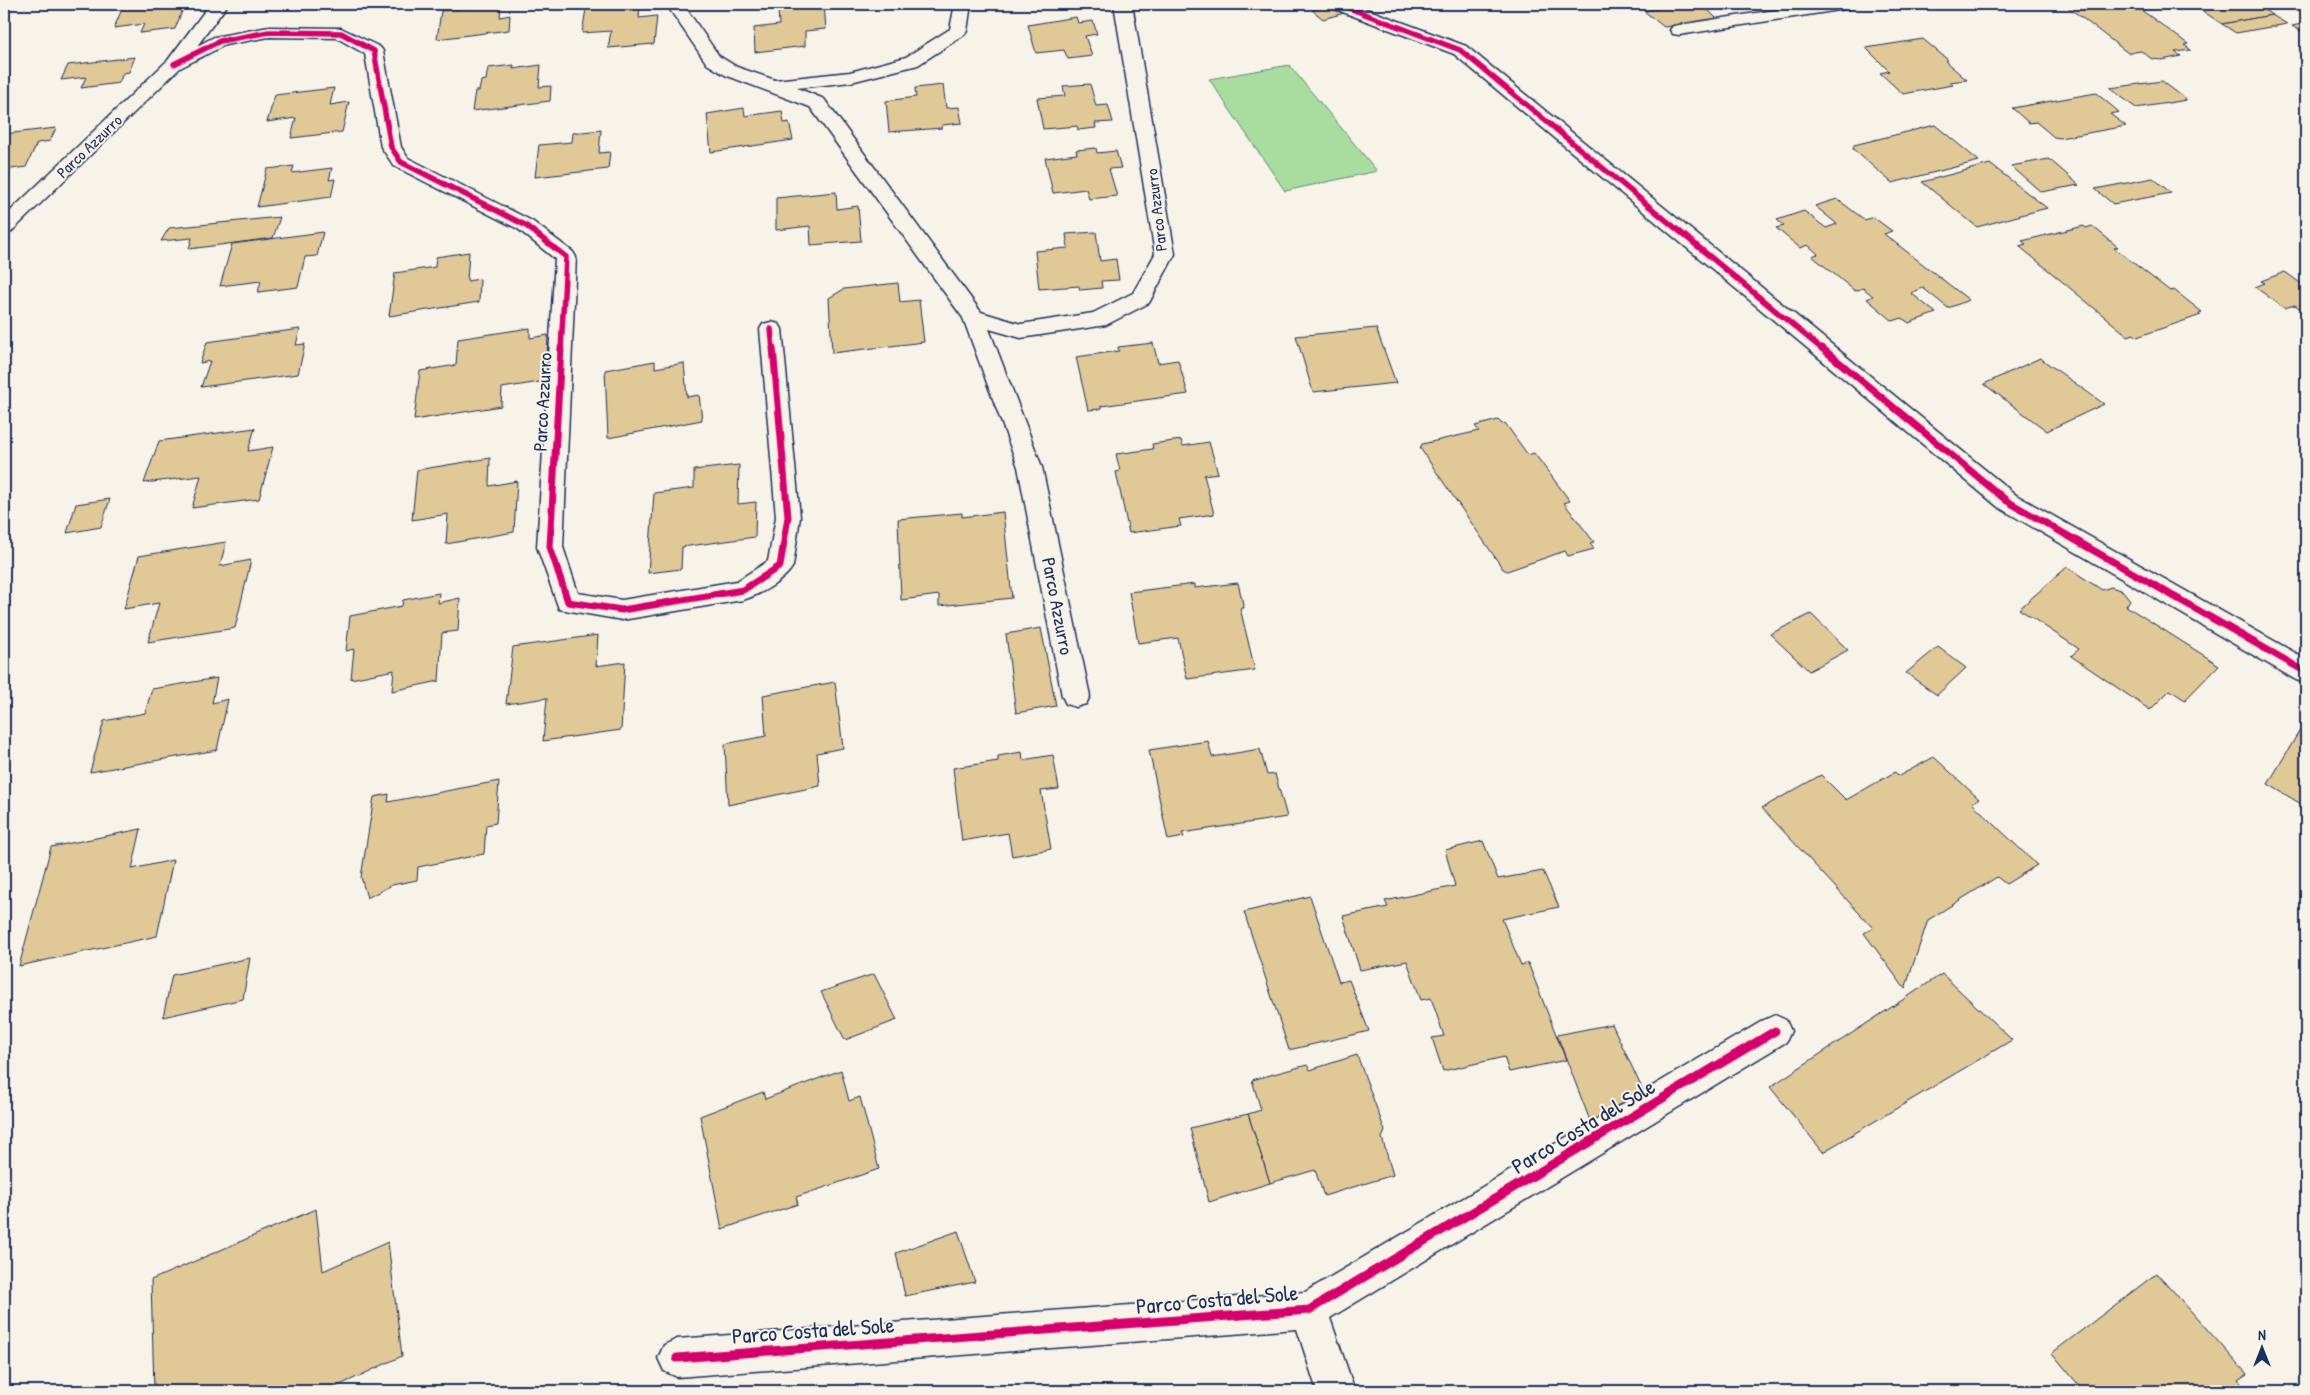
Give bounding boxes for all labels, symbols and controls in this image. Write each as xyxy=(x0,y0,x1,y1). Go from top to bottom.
street label: Parco Azzurro xyxy=(51,109,127,183)
street label: Parco Azzurro xyxy=(1140,167,1172,253)
street label: Parco Azzurro xyxy=(526,352,558,452)
street label: Parco Azzurro xyxy=(1036,555,1080,657)
street label: Parco Costa del Sole xyxy=(1506,1071,1661,1181)
street label: Parco Costa del Sole xyxy=(1135,1277,1300,1321)
street label: Parco Costa del Sole xyxy=(731,1309,895,1351)
north arrow xyxy=(2238,1322,2288,1372)
text: N xyxy=(2258,1325,2266,1344)

